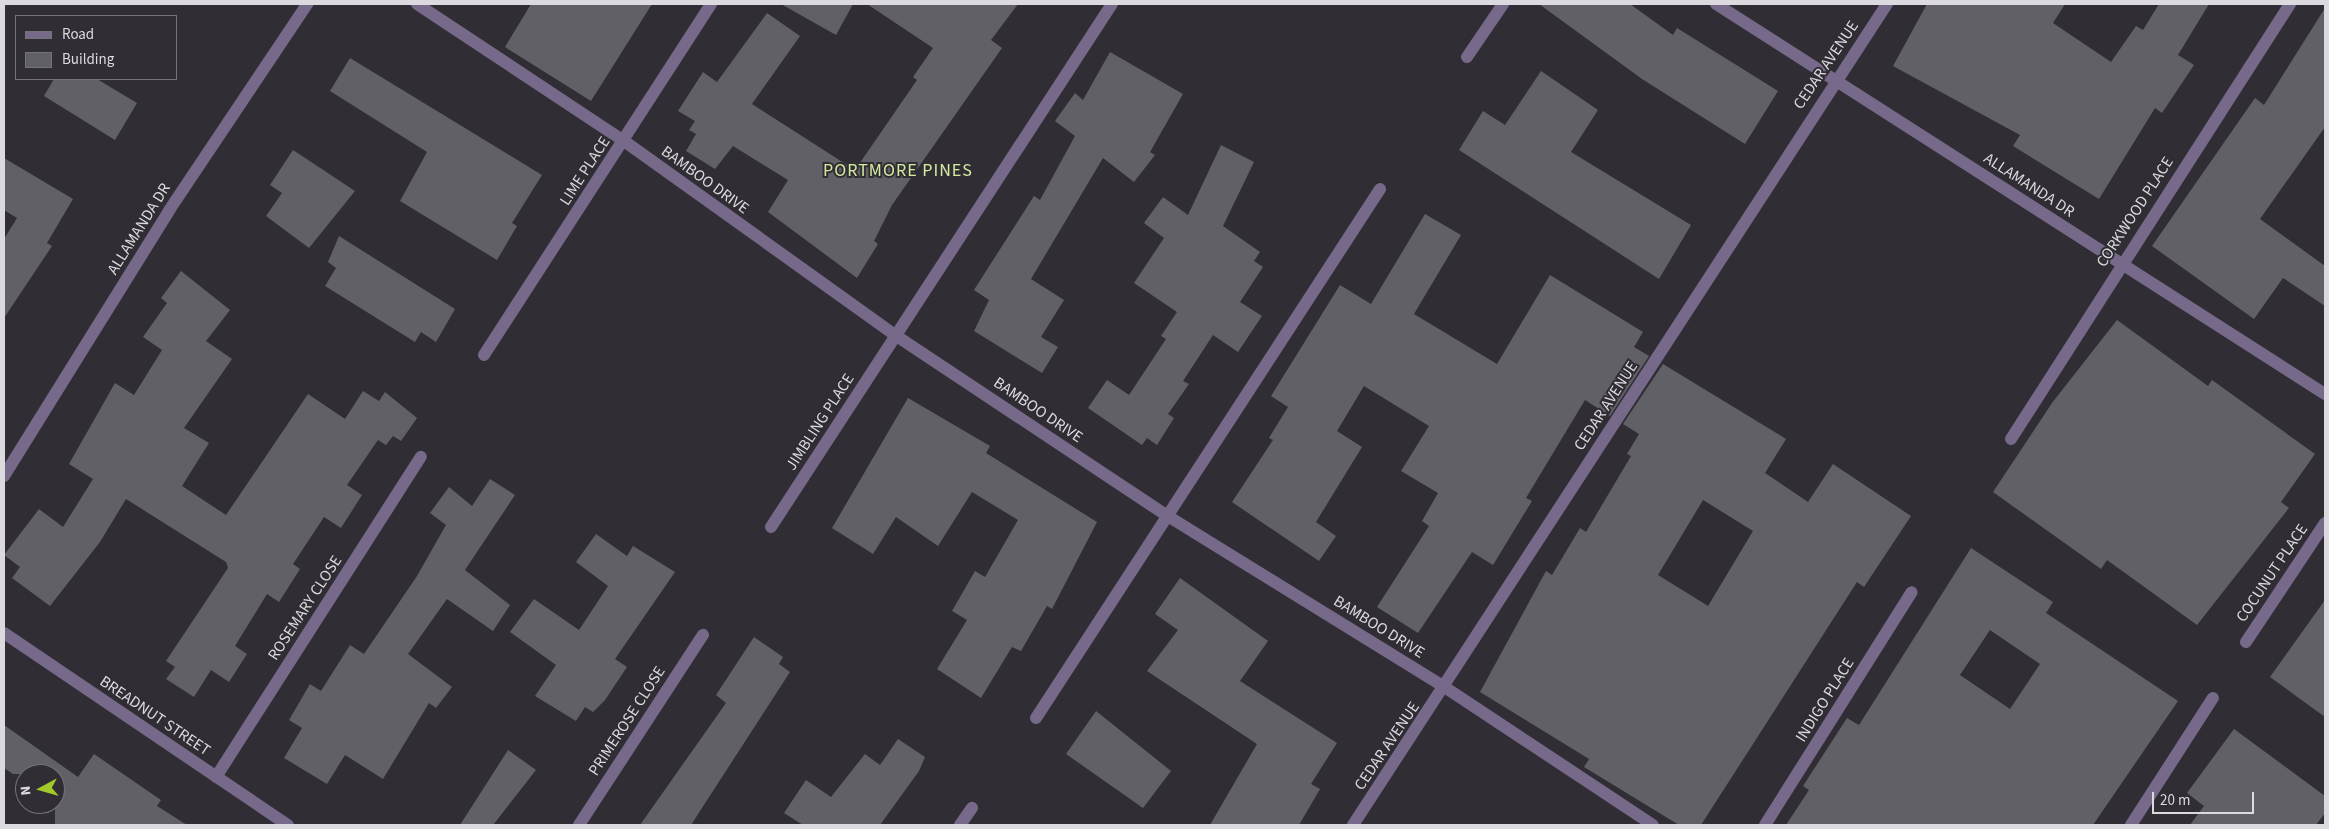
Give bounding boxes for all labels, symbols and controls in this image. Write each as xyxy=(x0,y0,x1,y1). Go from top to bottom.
legend xyxy=(15,15,178,80)
street label: CEDAR AVENUE xyxy=(1789,17,1863,113)
text: Road xyxy=(62,24,94,45)
text: Building xyxy=(62,49,114,70)
street label: LIME PLACE xyxy=(556,133,614,209)
street label: BAMBOO DRIVE xyxy=(658,142,752,218)
street label: ALLAMANDA DR xyxy=(1980,149,2078,221)
street label: CORKWOOD PLACE xyxy=(2092,153,2178,271)
district label: PORTMORE PINES xyxy=(821,160,975,182)
street label: ALLAMANDA DR xyxy=(103,180,175,278)
street label: CEDAR AVENUE xyxy=(1570,358,1642,454)
street label: JIMBLING PLACE xyxy=(782,370,858,474)
street label: BAMBOO DRIVE xyxy=(990,373,1086,447)
street label: COCUNUT PLACE xyxy=(2232,520,2312,626)
street label: ROSEMARY CLOSE xyxy=(264,552,346,664)
street label: BAMBOO DRIVE xyxy=(1330,591,1428,663)
street label: INDIGO PLACE xyxy=(1792,655,1858,745)
street label: PRIMEROSE CLOSE xyxy=(585,663,669,779)
street label: BREADNUT STREET xyxy=(96,672,214,760)
street label: CEDAR AVENUE xyxy=(1350,698,1424,794)
north arrow xyxy=(15,764,65,814)
scale bar xyxy=(2154,782,2256,814)
text: N xyxy=(16,785,37,796)
text: 20 m xyxy=(2160,790,2190,811)

